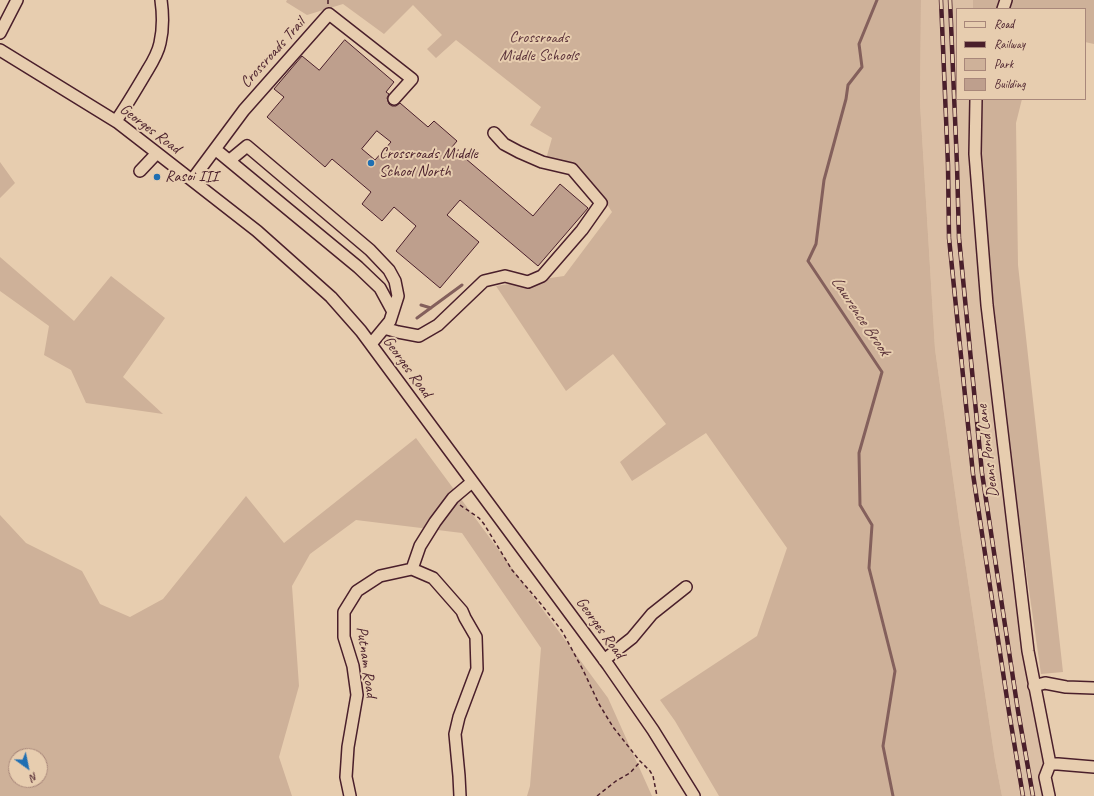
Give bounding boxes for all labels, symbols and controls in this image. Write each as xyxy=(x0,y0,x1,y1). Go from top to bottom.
legend xyxy=(956,8,1086,100)
street label: Crossroads Trail xyxy=(236,14,310,92)
text: Road xyxy=(994,16,1014,32)
park label: Crossroads Middle Schools xyxy=(500,28,578,66)
text: Railway xyxy=(994,36,1025,52)
text: Park xyxy=(994,56,1013,72)
text: Building xyxy=(994,76,1026,92)
street label: Georges Road xyxy=(116,100,184,158)
place label: Crossroads Middle School North xyxy=(379,144,478,182)
marker: Crossroads Middle School North xyxy=(366,158,376,168)
place label: Rasoi III xyxy=(165,167,218,187)
marker: Rasoi III xyxy=(152,172,162,182)
water label: Lawrence Brook xyxy=(826,272,894,360)
street label: Georges Road xyxy=(378,332,436,402)
street label: Deans Pond Lane xyxy=(973,403,1003,499)
street label: Georges Road xyxy=(571,593,629,663)
street label: Putnam Road xyxy=(352,625,380,699)
north arrow xyxy=(8,748,48,788)
text: N xyxy=(27,769,41,785)

